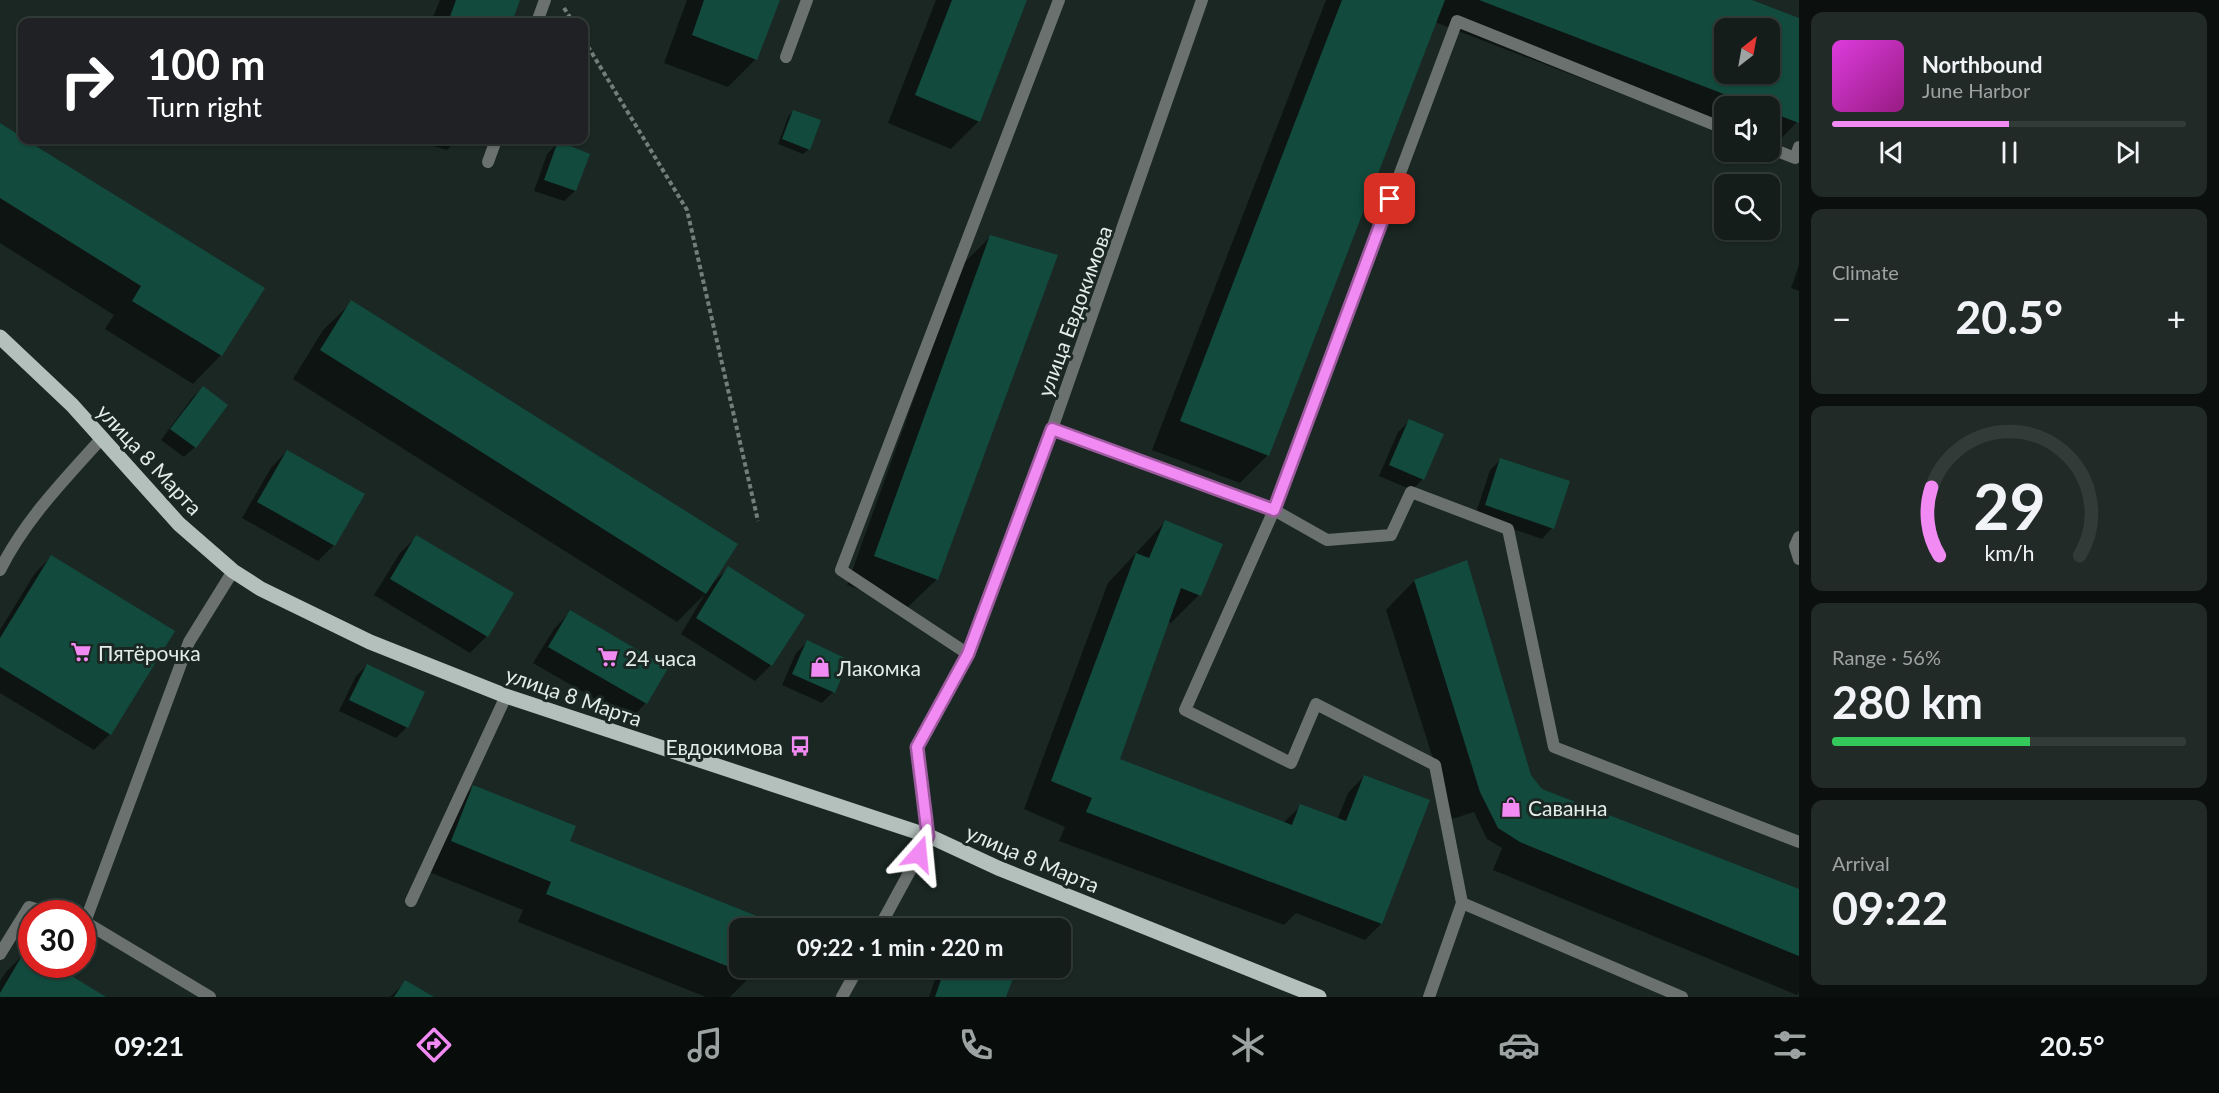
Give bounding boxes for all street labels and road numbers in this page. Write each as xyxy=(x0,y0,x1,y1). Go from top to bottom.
street label: улица Евдокимова xyxy=(1031,222,1117,400)
street label: улица 8 Марта xyxy=(92,398,208,520)
street label: улица 8 Марта xyxy=(503,661,645,731)
street label: улица 8 Марта xyxy=(963,819,1103,897)

